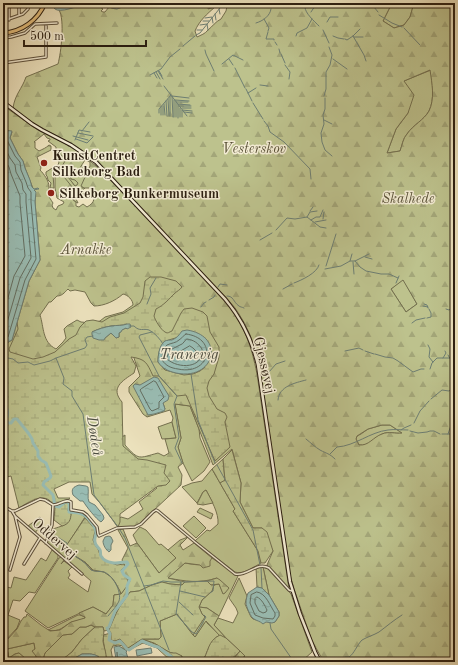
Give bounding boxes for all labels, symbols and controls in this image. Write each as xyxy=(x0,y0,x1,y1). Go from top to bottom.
scale bar xyxy=(24,22,146,48)
text: 500 m xyxy=(30,30,64,43)
park label: Vesterskov xyxy=(222,142,286,156)
place label: KunstCentret Silkeborg Bad xyxy=(52,149,141,179)
marker: KunstCentret Silkeborg Bad xyxy=(39,158,49,168)
place label: Silkeborg Bunkermuseum xyxy=(59,187,219,201)
marker: Silkeborg Bunkermuseum xyxy=(46,188,56,198)
park label: Skalhede xyxy=(381,192,435,206)
park label: Arnakke xyxy=(59,243,112,257)
street label: Gjessøvej xyxy=(251,336,277,395)
water label: Tranevig xyxy=(160,348,218,363)
water label: Dødeå xyxy=(83,414,104,457)
street label: Oddervej xyxy=(29,516,79,562)

